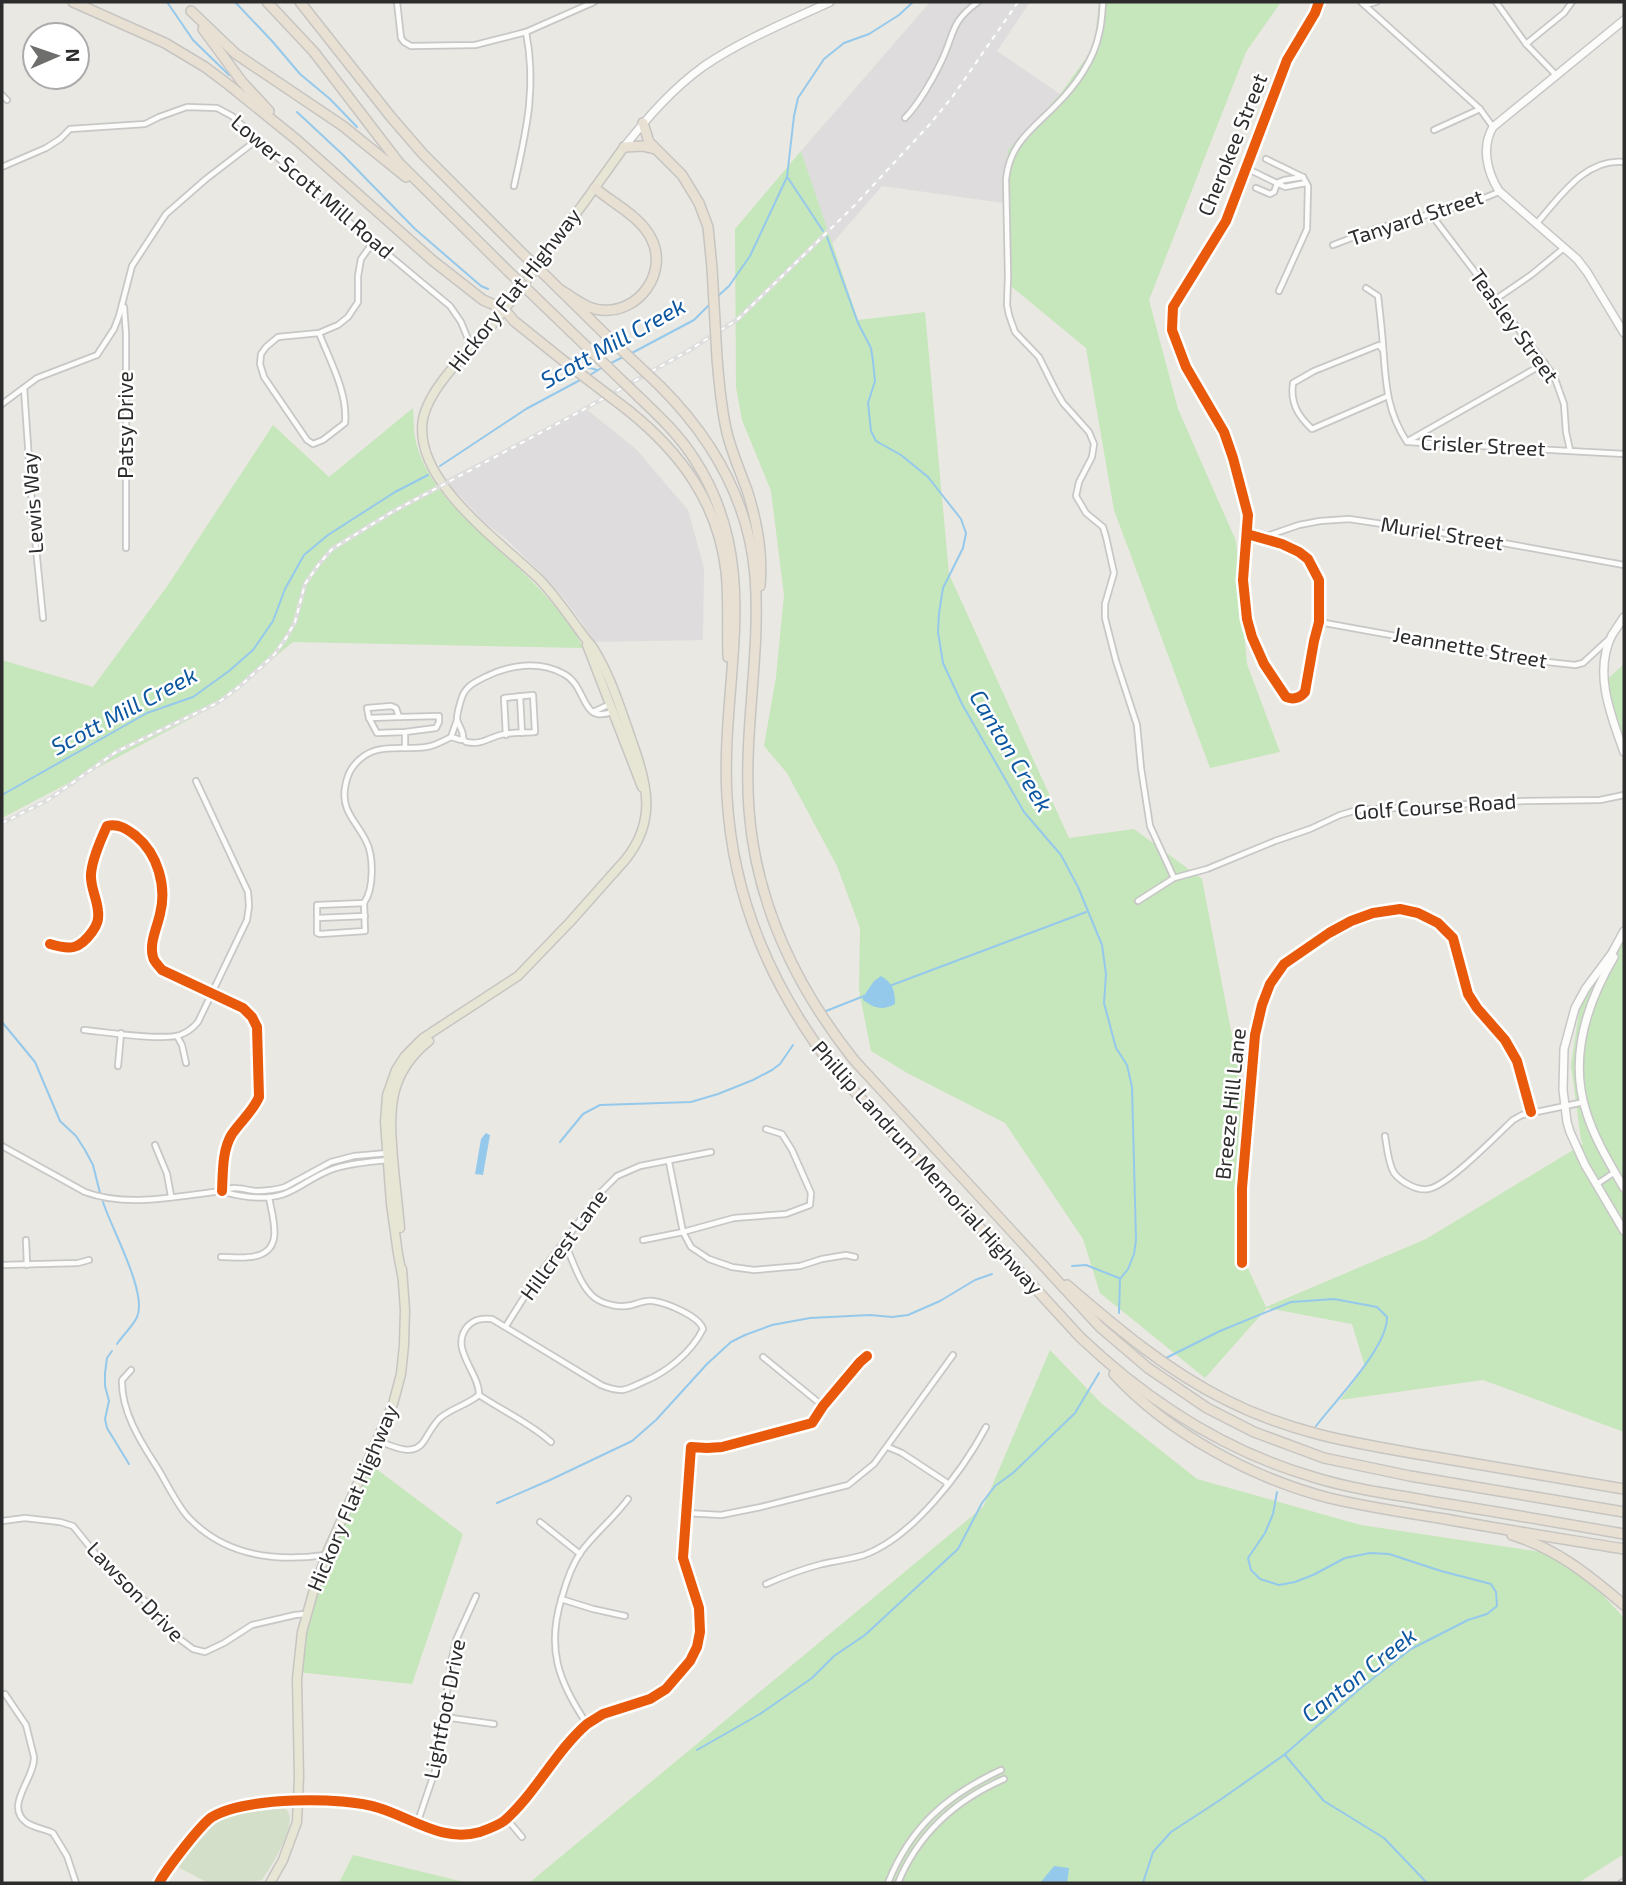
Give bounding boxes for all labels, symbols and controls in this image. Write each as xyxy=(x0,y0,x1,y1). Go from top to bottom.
north arrow xyxy=(21,21,91,91)
text: N xyxy=(62,48,85,63)
street label: Cherokee Street xyxy=(1192,70,1272,219)
street label: Lower Scott Mill Road xyxy=(227,109,399,263)
street label: Tanyard Street xyxy=(1345,183,1486,250)
street label: Hickory Flat Highway xyxy=(442,202,585,376)
street label: Teasley Street xyxy=(1466,263,1565,387)
water label: Scott Mill Creek xyxy=(535,291,690,394)
street label: Patsy Drive xyxy=(112,371,137,479)
street label: Crisler Street xyxy=(1420,429,1546,460)
street label: Lewis Way xyxy=(15,451,48,555)
street label: Muriel Street xyxy=(1379,510,1505,555)
street label: Jeannette Street xyxy=(1391,621,1549,672)
water label: Scott Mill Creek xyxy=(46,660,201,760)
water label: Canton Creek xyxy=(964,684,1059,817)
street label: Golf Course Road xyxy=(1353,787,1517,824)
street label: Breeze Hill Lane xyxy=(1209,1027,1250,1181)
street label: Phillip Landrum Memorial Highway xyxy=(807,1035,1049,1299)
street label: Hillcrest Lane xyxy=(514,1184,611,1304)
street label: Hickory Flat Highway xyxy=(301,1400,402,1595)
street label: Lawson Drive xyxy=(82,1536,190,1646)
water label: Canton Creek xyxy=(1295,1621,1421,1728)
street label: Lightfoot Drive xyxy=(418,1637,469,1781)

